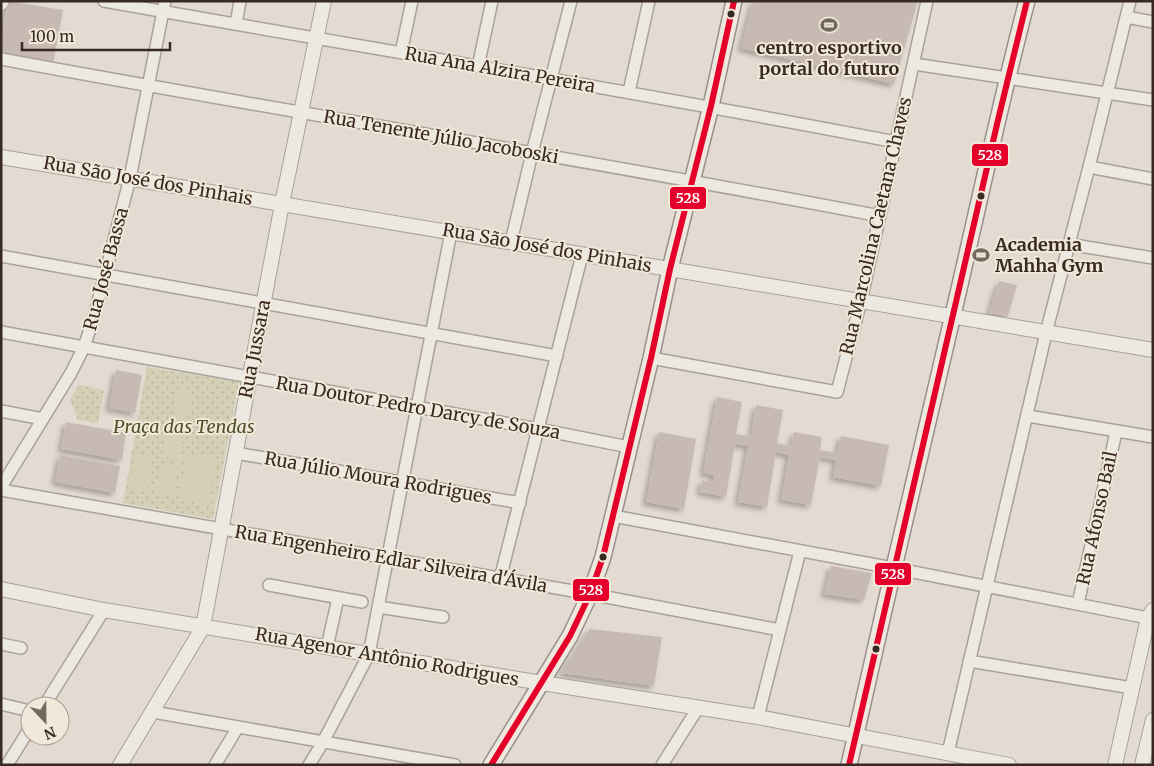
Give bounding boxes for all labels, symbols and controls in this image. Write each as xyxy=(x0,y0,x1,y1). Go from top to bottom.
unlabelled marker xyxy=(726,9,736,19)
sports icon: centro esportivo portal do futuro xyxy=(819,15,839,35)
scale bar xyxy=(22,20,170,52)
text: 100 m xyxy=(30,27,74,46)
place label: centro esportivo portal do futuro xyxy=(756,36,902,80)
street label: Rua Ana Alzira Pereira xyxy=(403,41,598,98)
street label: Rua Marcolina Caetana Chaves xyxy=(835,94,916,357)
street label: Rua Tenente Júlio Jacoboski xyxy=(322,104,561,169)
line badge: 528 xyxy=(971,143,1009,167)
text: 528 xyxy=(978,146,1003,164)
street label: Rua São José dos Pinhais xyxy=(42,151,255,210)
line badge: 528 xyxy=(669,186,707,210)
text: 528 xyxy=(676,189,701,207)
unlabelled marker xyxy=(976,191,986,201)
street label: Rua José Bassa xyxy=(78,204,133,333)
street label: Rua São José dos Pinhais xyxy=(441,218,654,277)
place label: Academia Mahha Gym xyxy=(994,233,1103,277)
sports icon: Academia Mahha Gym xyxy=(971,245,991,265)
street label: Rua Jussara xyxy=(234,297,275,400)
street label: Rua Doutor Pedro Darcy de Souza xyxy=(274,371,562,444)
park label: Praça das Tendas xyxy=(113,415,255,438)
street label: Rua Júlio Moura Rodrigues xyxy=(263,446,494,509)
street label: Rua Afonso Bail xyxy=(1071,448,1122,587)
street label: Rua Engenheiro Edlar Silveira d'Ávila xyxy=(233,520,550,597)
unlabelled marker xyxy=(598,552,608,562)
line badge: 528 xyxy=(874,562,912,586)
text: 528 xyxy=(881,565,906,583)
line badge: 528 xyxy=(572,578,610,602)
text: 528 xyxy=(579,581,604,599)
street label: Rua Agenor Antônio Rodrigues xyxy=(253,622,521,691)
unlabelled marker xyxy=(871,644,881,654)
north arrow xyxy=(20,696,70,746)
text: N xyxy=(41,723,58,743)

